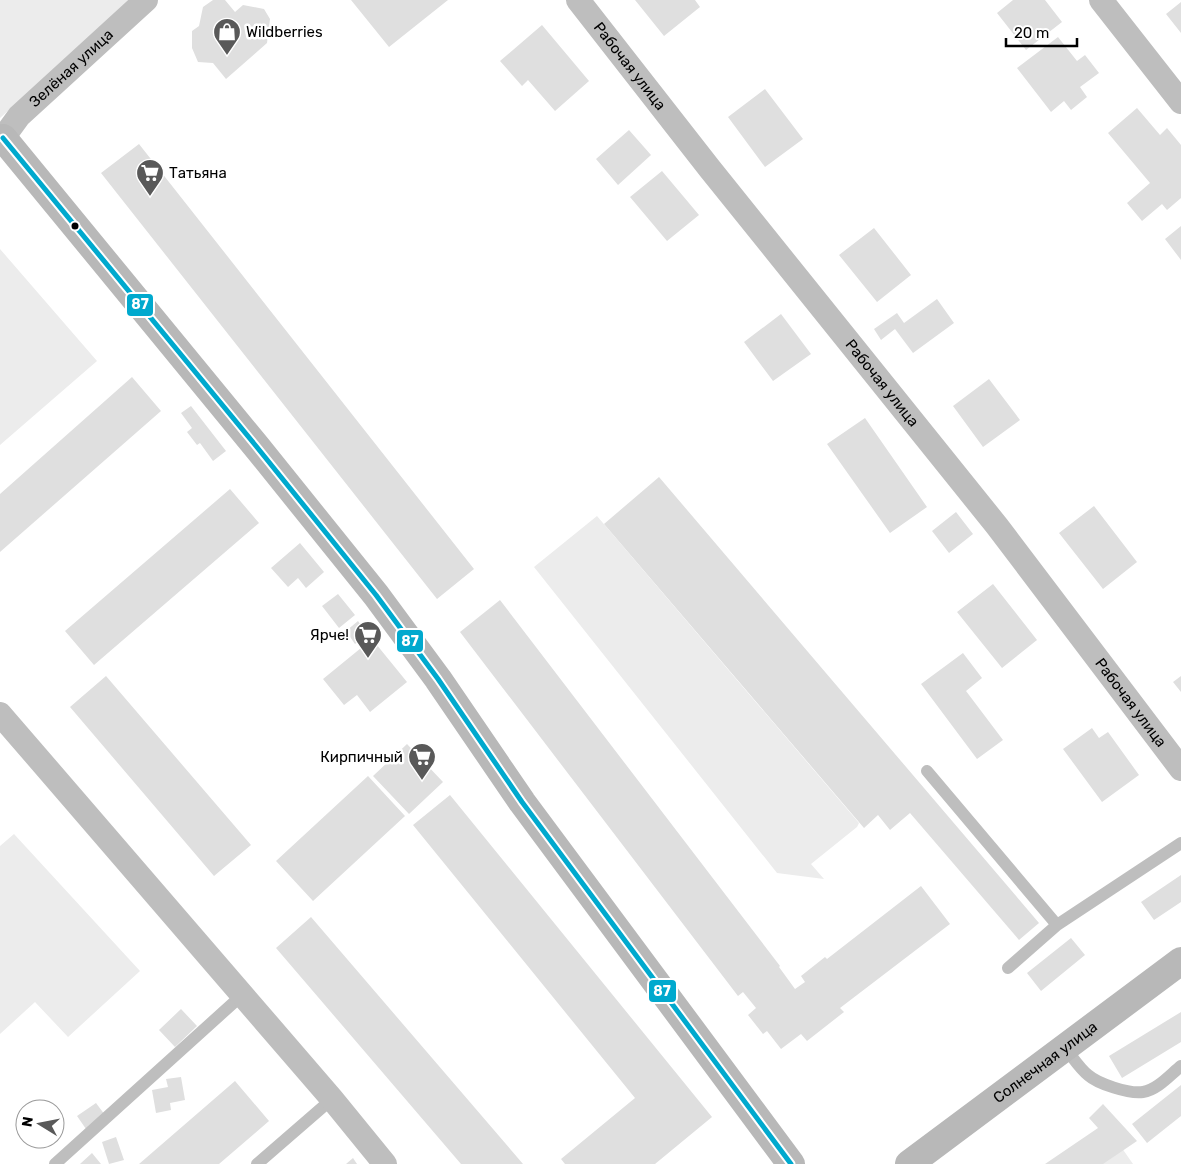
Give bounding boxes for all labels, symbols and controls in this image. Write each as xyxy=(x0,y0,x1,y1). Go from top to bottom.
scale bar xyxy=(1006,15,1077,47)
shop icon: Wildberries xyxy=(212,17,242,56)
street label: Рабочая улица xyxy=(590,19,670,114)
place label: Wildberries xyxy=(246,23,323,41)
text: 20 m xyxy=(1014,24,1049,42)
street label: Зелёная улица xyxy=(26,25,117,111)
supermarket icon: Татьяна xyxy=(135,158,165,197)
place label: Татьяна xyxy=(169,164,227,182)
unlabelled marker xyxy=(70,221,80,231)
line badge: 87 xyxy=(126,293,154,317)
text: 87 xyxy=(131,296,149,313)
street label: Рабочая улица xyxy=(842,336,923,430)
supermarket icon: Ярче! xyxy=(353,620,383,659)
place label: Ярче! xyxy=(310,626,349,644)
line badge: 87 xyxy=(396,629,424,653)
text: 87 xyxy=(401,633,419,650)
street label: Рабочая улица xyxy=(1091,655,1170,751)
supermarket icon: Кирпичный xyxy=(407,742,437,781)
place label: Кирпичный xyxy=(320,748,403,766)
line badge: 87 xyxy=(648,979,677,1003)
text: 87 xyxy=(653,983,671,1000)
street label: Солнечная улица xyxy=(990,1018,1101,1107)
north arrow xyxy=(15,1099,65,1149)
text: N xyxy=(18,1115,37,1128)

